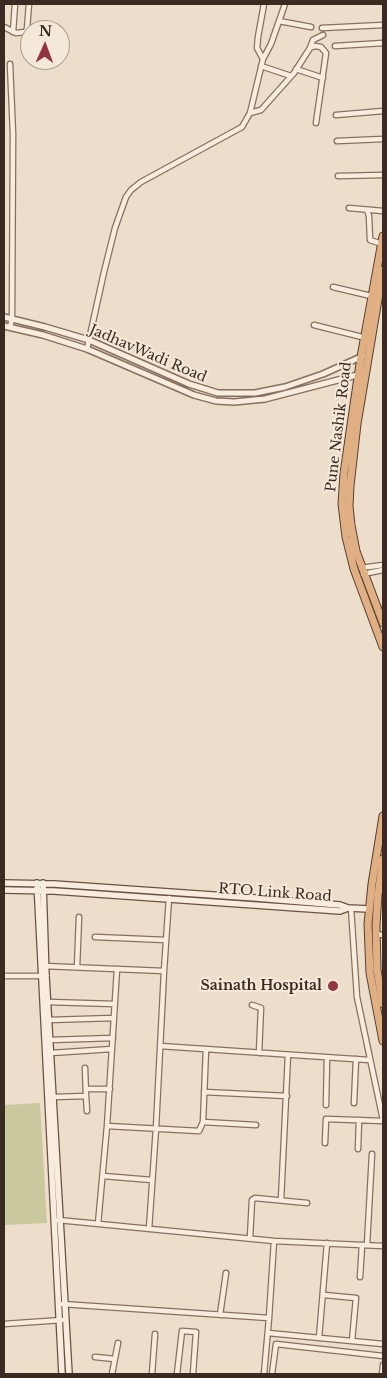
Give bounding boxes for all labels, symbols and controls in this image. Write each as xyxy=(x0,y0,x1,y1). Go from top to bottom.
north arrow xyxy=(20,20,70,70)
text: N xyxy=(39,22,52,40)
street label: JadhavWadi Road xyxy=(87,322,209,386)
street label: Pune Nashik Road xyxy=(323,361,355,493)
street label: RTO Link Road xyxy=(218,881,332,905)
place label: Sainath Hospital xyxy=(201,978,322,994)
marker: Sainath Hospital xyxy=(326,979,340,993)

